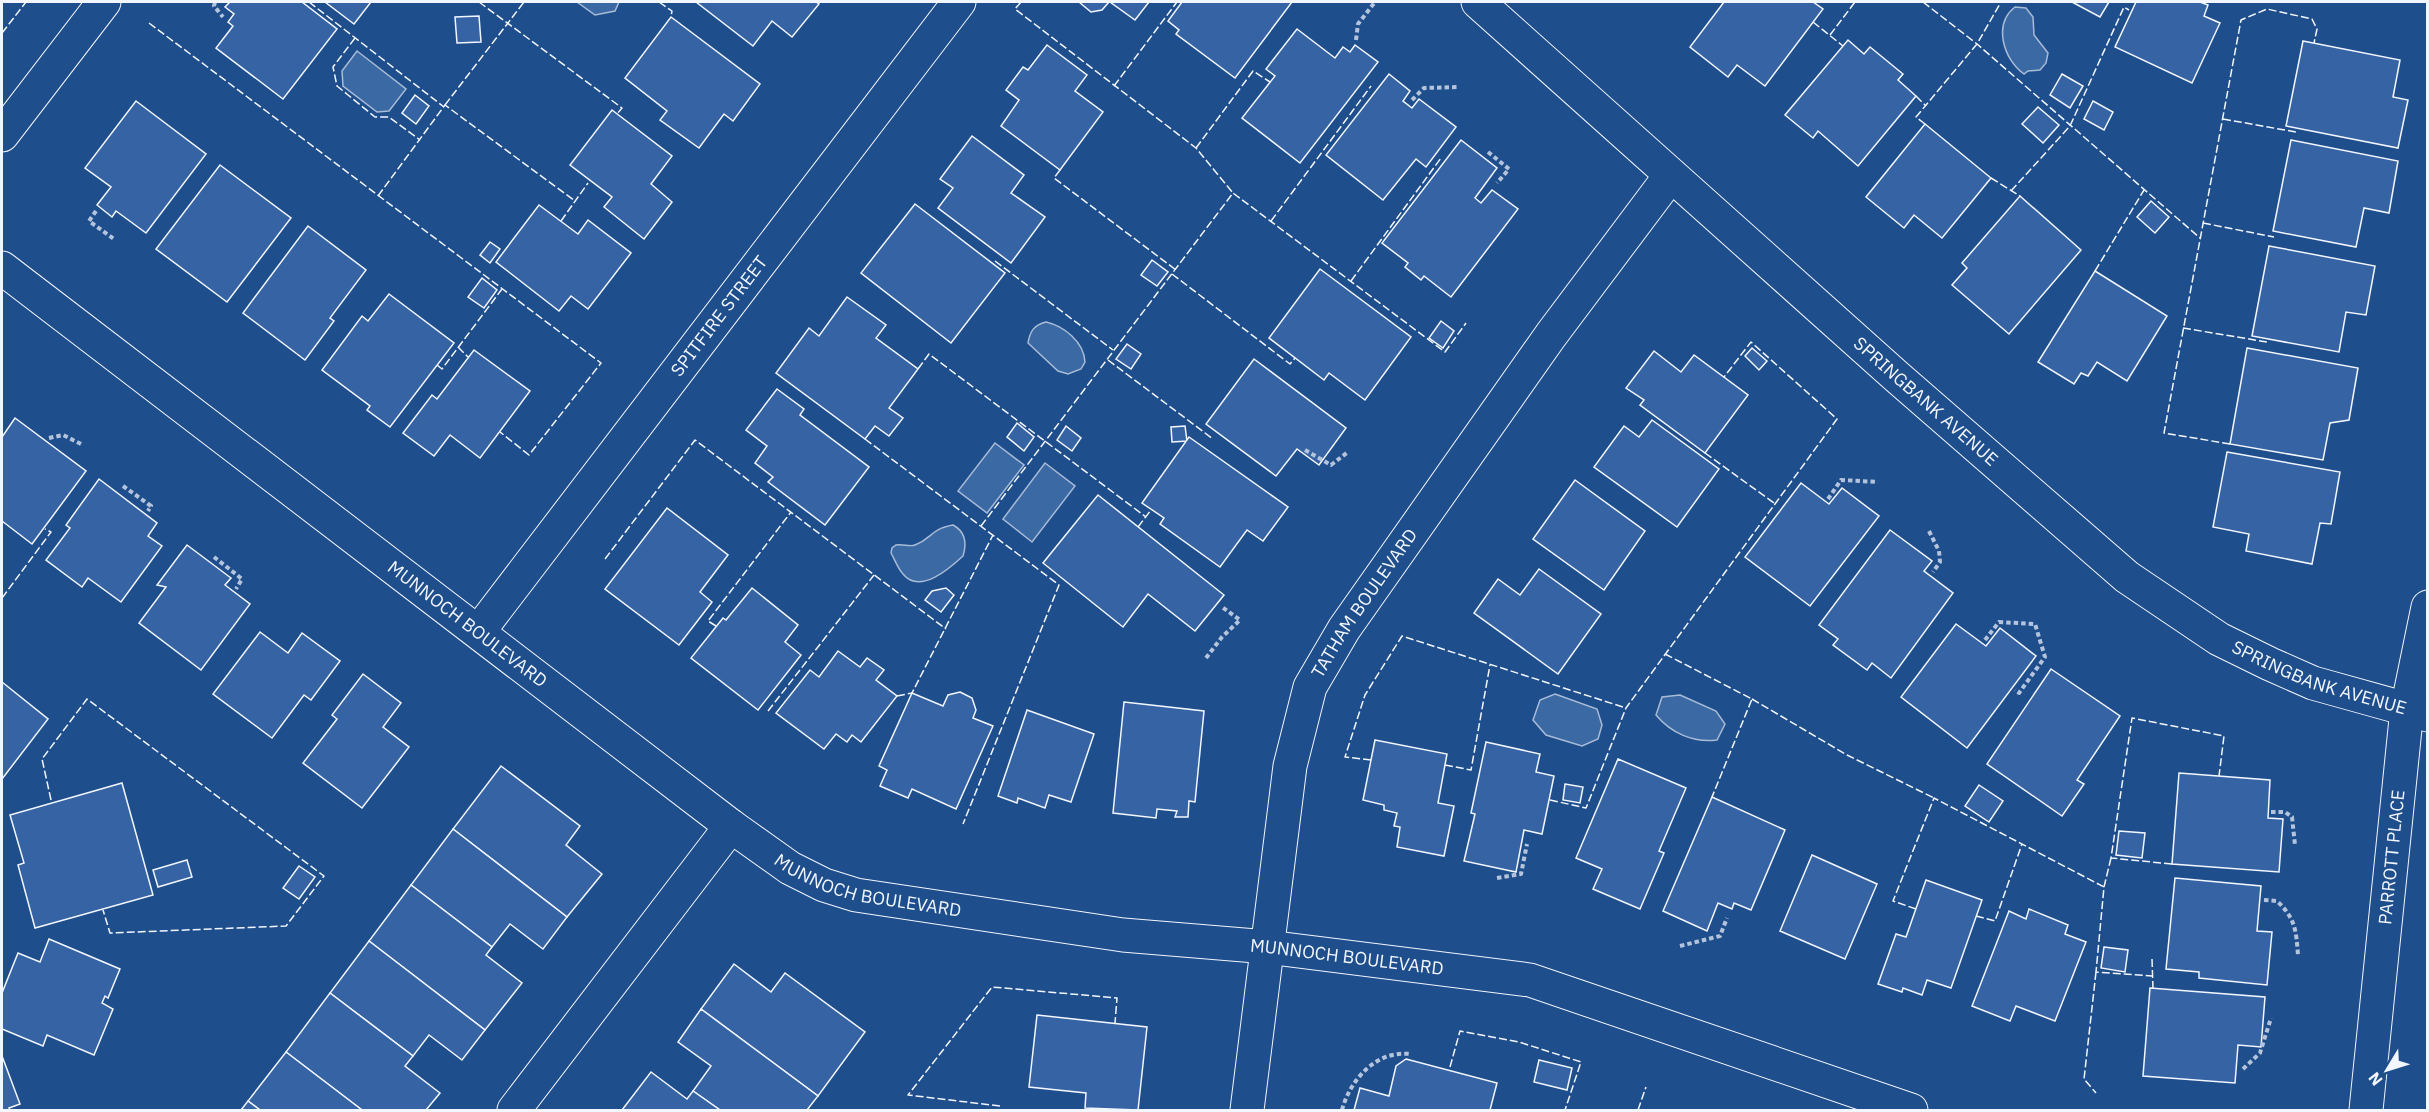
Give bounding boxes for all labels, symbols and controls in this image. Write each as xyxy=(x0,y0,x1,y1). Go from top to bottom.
street label: SPITFIRE STREET xyxy=(666,251,772,381)
street label: SPRINGBANK AVENUE xyxy=(1849,332,2003,471)
street label: TATHAM BOULEVARD xyxy=(1306,524,1422,682)
street label: MUNNOCH BOULEVARD xyxy=(383,555,552,692)
street label: SPRINGBANK AVENUE xyxy=(2228,635,2409,719)
street label: PARROTT PLACE xyxy=(2373,789,2410,926)
street label: MUNNOCH BOULEVARD xyxy=(770,848,963,922)
street label: MUNNOCH BOULEVARD xyxy=(1249,934,1445,980)
north arrow xyxy=(2357,1040,2417,1100)
text: N xyxy=(2364,1069,2387,1090)

